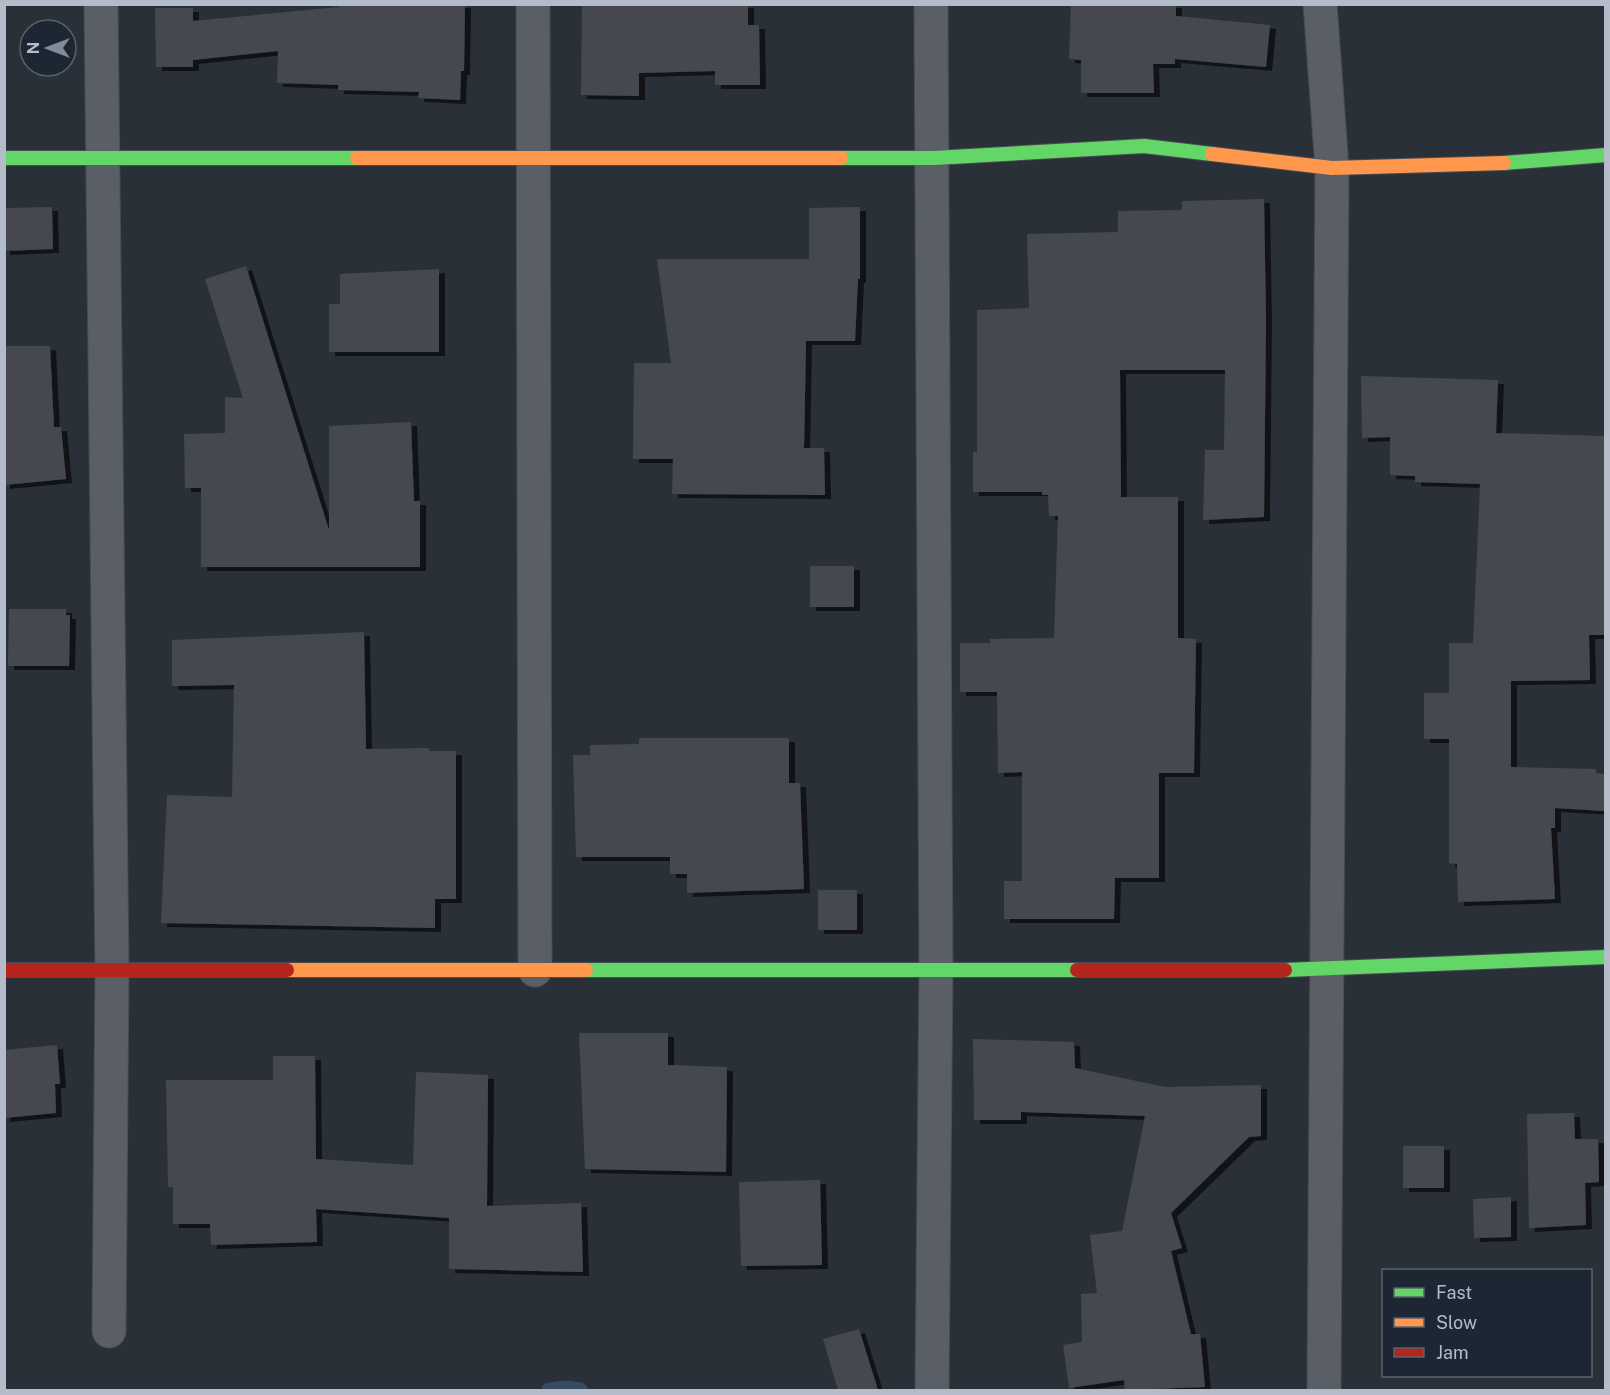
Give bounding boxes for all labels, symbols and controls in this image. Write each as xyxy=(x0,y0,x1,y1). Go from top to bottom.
north arrow xyxy=(18,18,78,78)
text: N xyxy=(24,42,43,54)
legend xyxy=(1382,1269,1592,1377)
text: Fast xyxy=(1436,1282,1472,1303)
text: Slow xyxy=(1436,1312,1477,1333)
text: Jam xyxy=(1436,1342,1469,1363)

